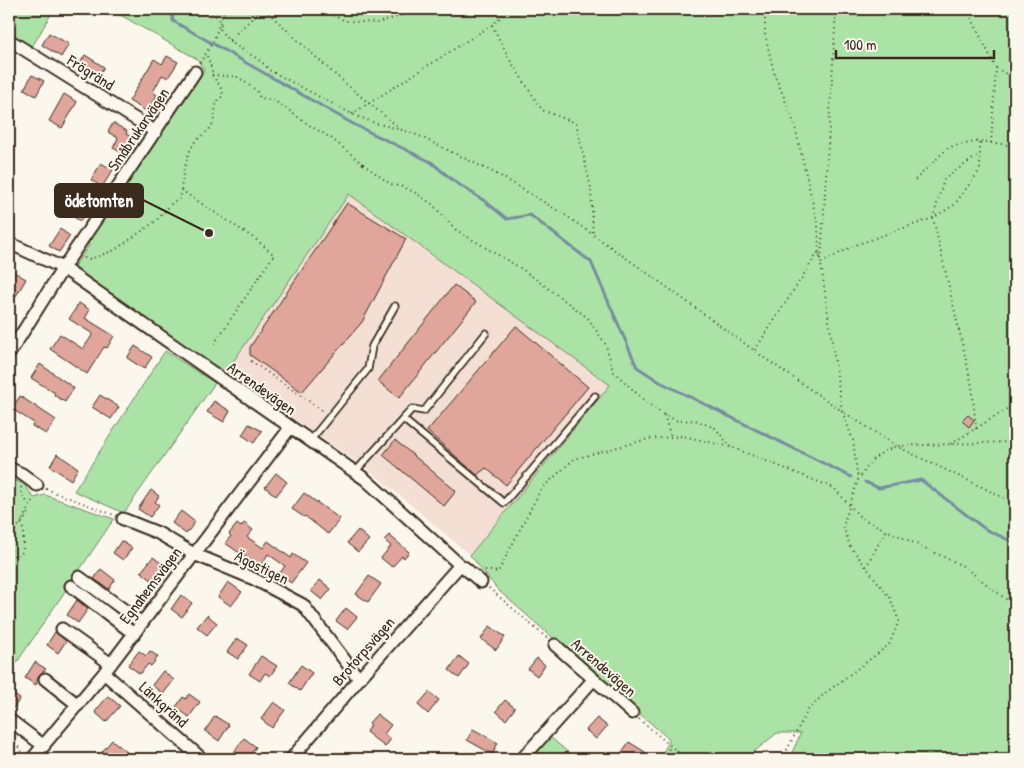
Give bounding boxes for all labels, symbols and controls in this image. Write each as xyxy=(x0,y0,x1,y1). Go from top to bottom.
scale bar xyxy=(836,28,994,60)
text: 100 m xyxy=(844,34,877,55)
street label: Frögränd xyxy=(62,48,119,95)
street label: Småbrukarvägen xyxy=(102,83,174,175)
callout: ödetomten xyxy=(55,184,143,217)
text: ödetomten xyxy=(65,188,133,213)
street label: Arrendevägen xyxy=(223,356,301,420)
street label: Egnahemsvägen xyxy=(114,542,186,628)
street label: Ägostigen xyxy=(231,545,293,589)
street label: Brotorpsvägen xyxy=(327,612,399,690)
street label: Arrendevägen xyxy=(567,633,641,701)
street label: Länkgränd xyxy=(135,676,193,732)

